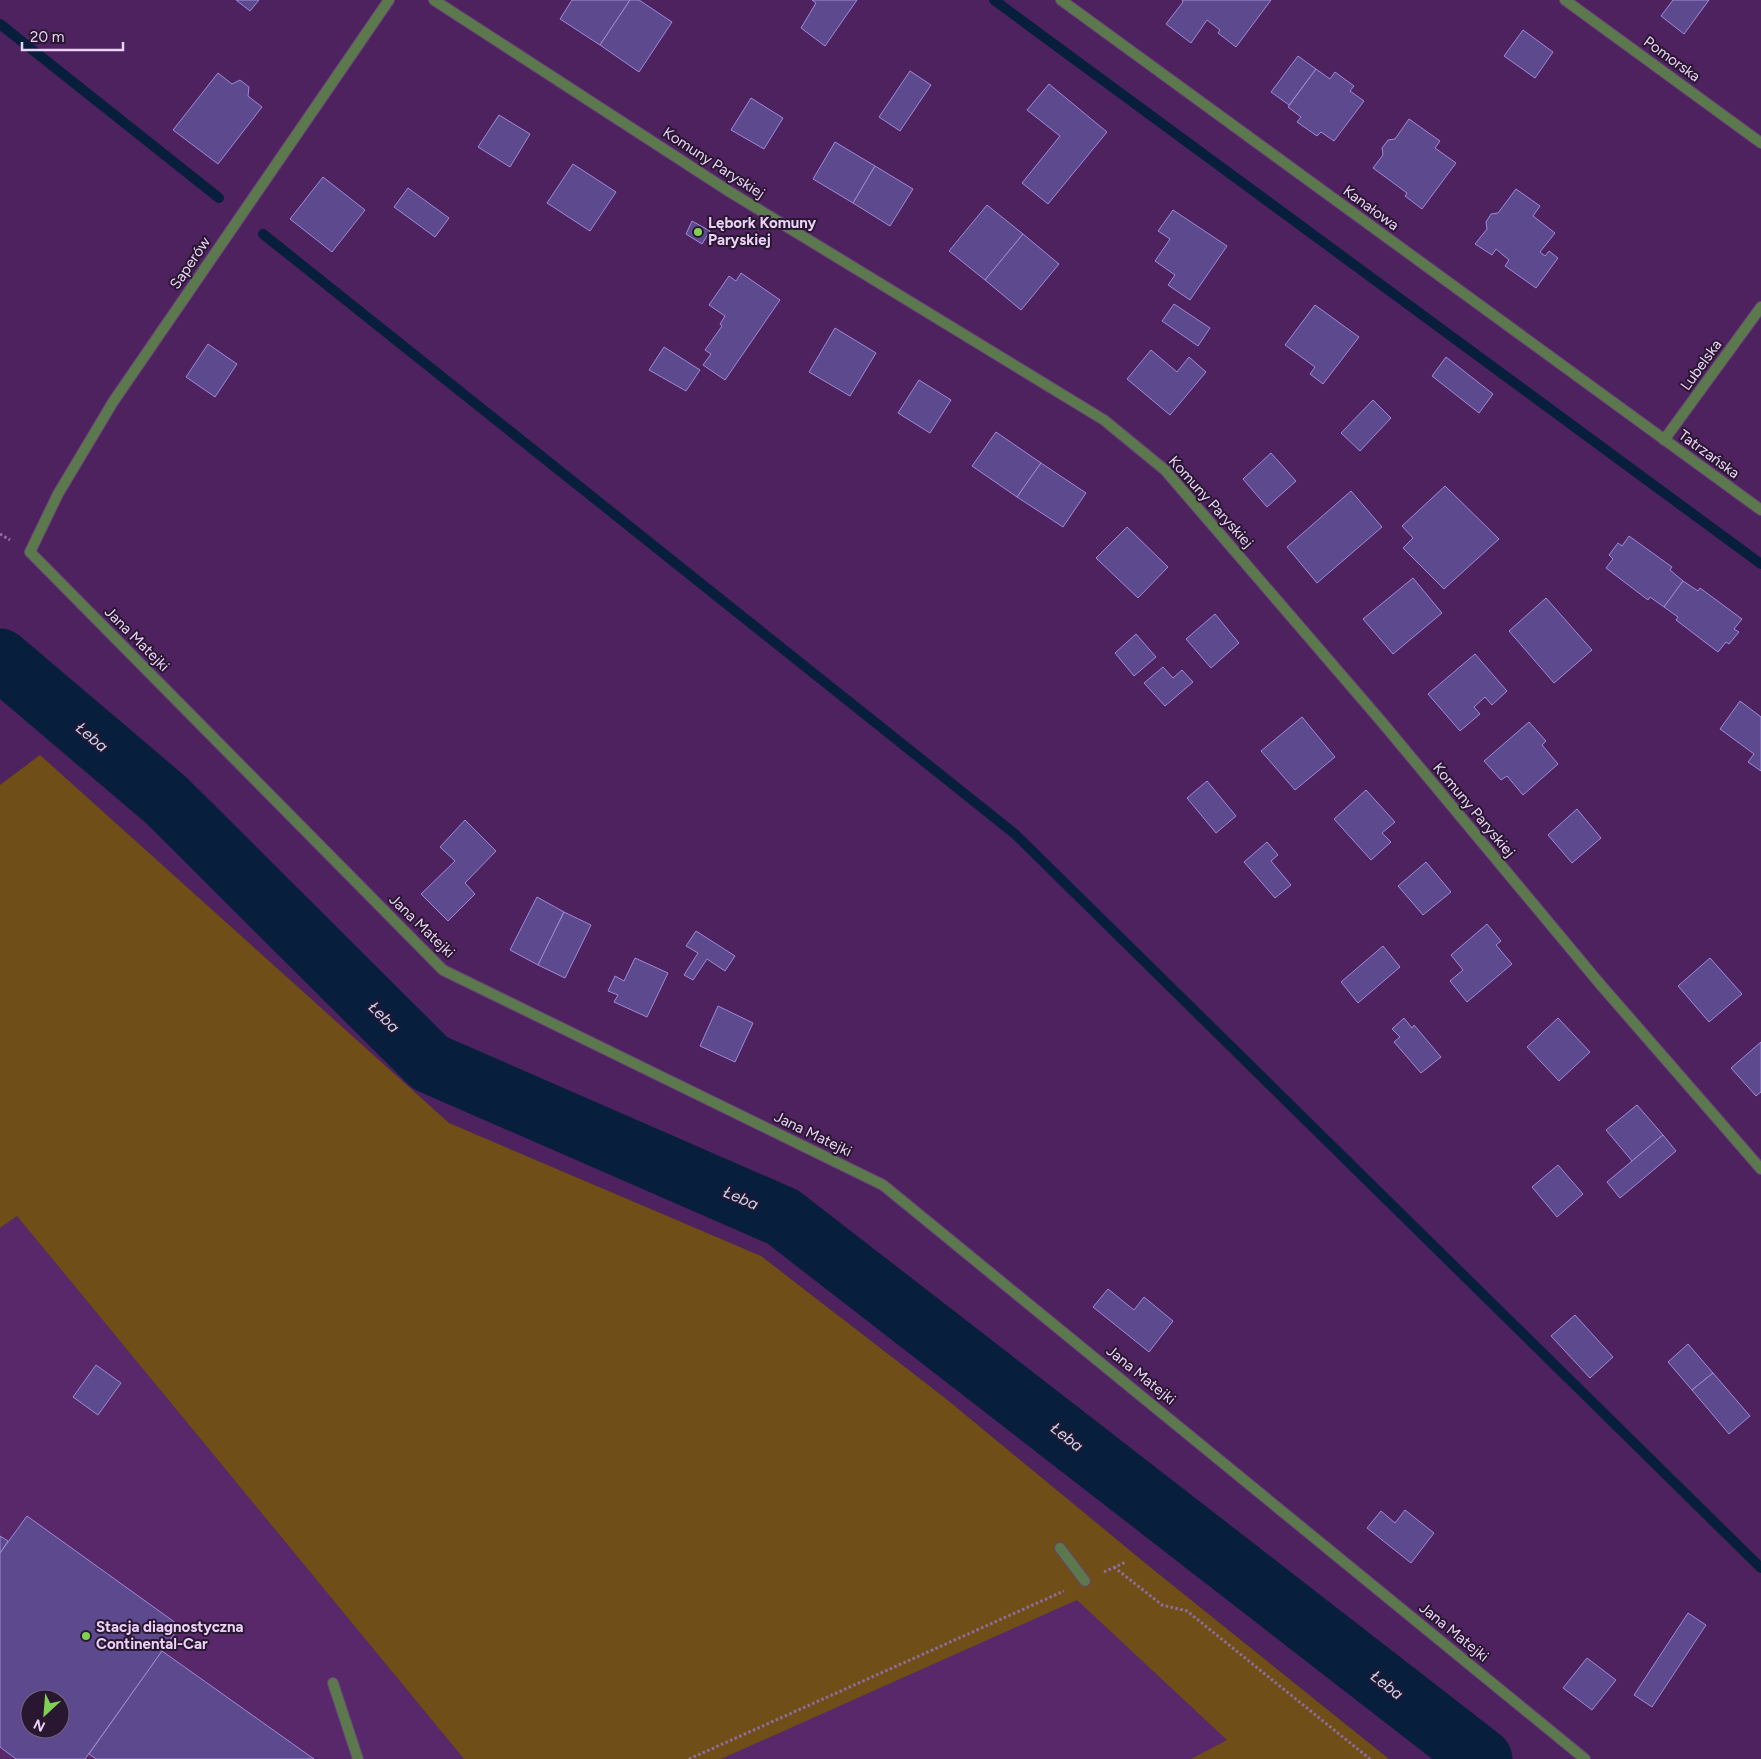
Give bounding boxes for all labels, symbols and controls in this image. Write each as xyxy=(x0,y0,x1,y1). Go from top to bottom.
scale bar xyxy=(22,20,124,52)
text: 20 m xyxy=(30,28,64,46)
street label: Pomorska xyxy=(1640,32,1704,86)
street label: Komuny Paryskiej xyxy=(660,123,768,203)
street label: Kanałowa xyxy=(1340,182,1402,234)
place label: Lębork Komuny Paryskiej xyxy=(708,214,817,249)
marker: Lębork Komuny Paryskiej xyxy=(692,226,704,238)
street label: Saperów xyxy=(166,233,214,293)
street label: Lubelska xyxy=(1677,336,1725,394)
street label: Tatrzańska xyxy=(1675,426,1743,482)
street label: Komuny Paryskiej xyxy=(1165,452,1257,552)
street label: Jana Matejki xyxy=(101,603,173,675)
water label: Łeba xyxy=(72,718,112,756)
street label: Komuny Paryskiej xyxy=(1429,759,1519,861)
street label: Jana Matejki xyxy=(386,890,458,962)
water label: Łeba xyxy=(365,998,403,1036)
street label: Jana Matejki xyxy=(771,1107,855,1161)
water label: Łeba xyxy=(721,1182,761,1214)
street label: Jana Matejki xyxy=(1103,1342,1179,1408)
water label: Łeba xyxy=(1047,1418,1087,1456)
street label: Jana Matejki xyxy=(1416,1599,1492,1665)
place label: Stacja diagnostyczna Continental-Car xyxy=(96,1618,244,1653)
marker: Stacja diagnostyczna Continental-Car xyxy=(80,1630,92,1642)
water label: Łeba xyxy=(1367,1666,1407,1704)
north arrow xyxy=(20,1689,70,1739)
text: N xyxy=(31,1715,48,1735)

